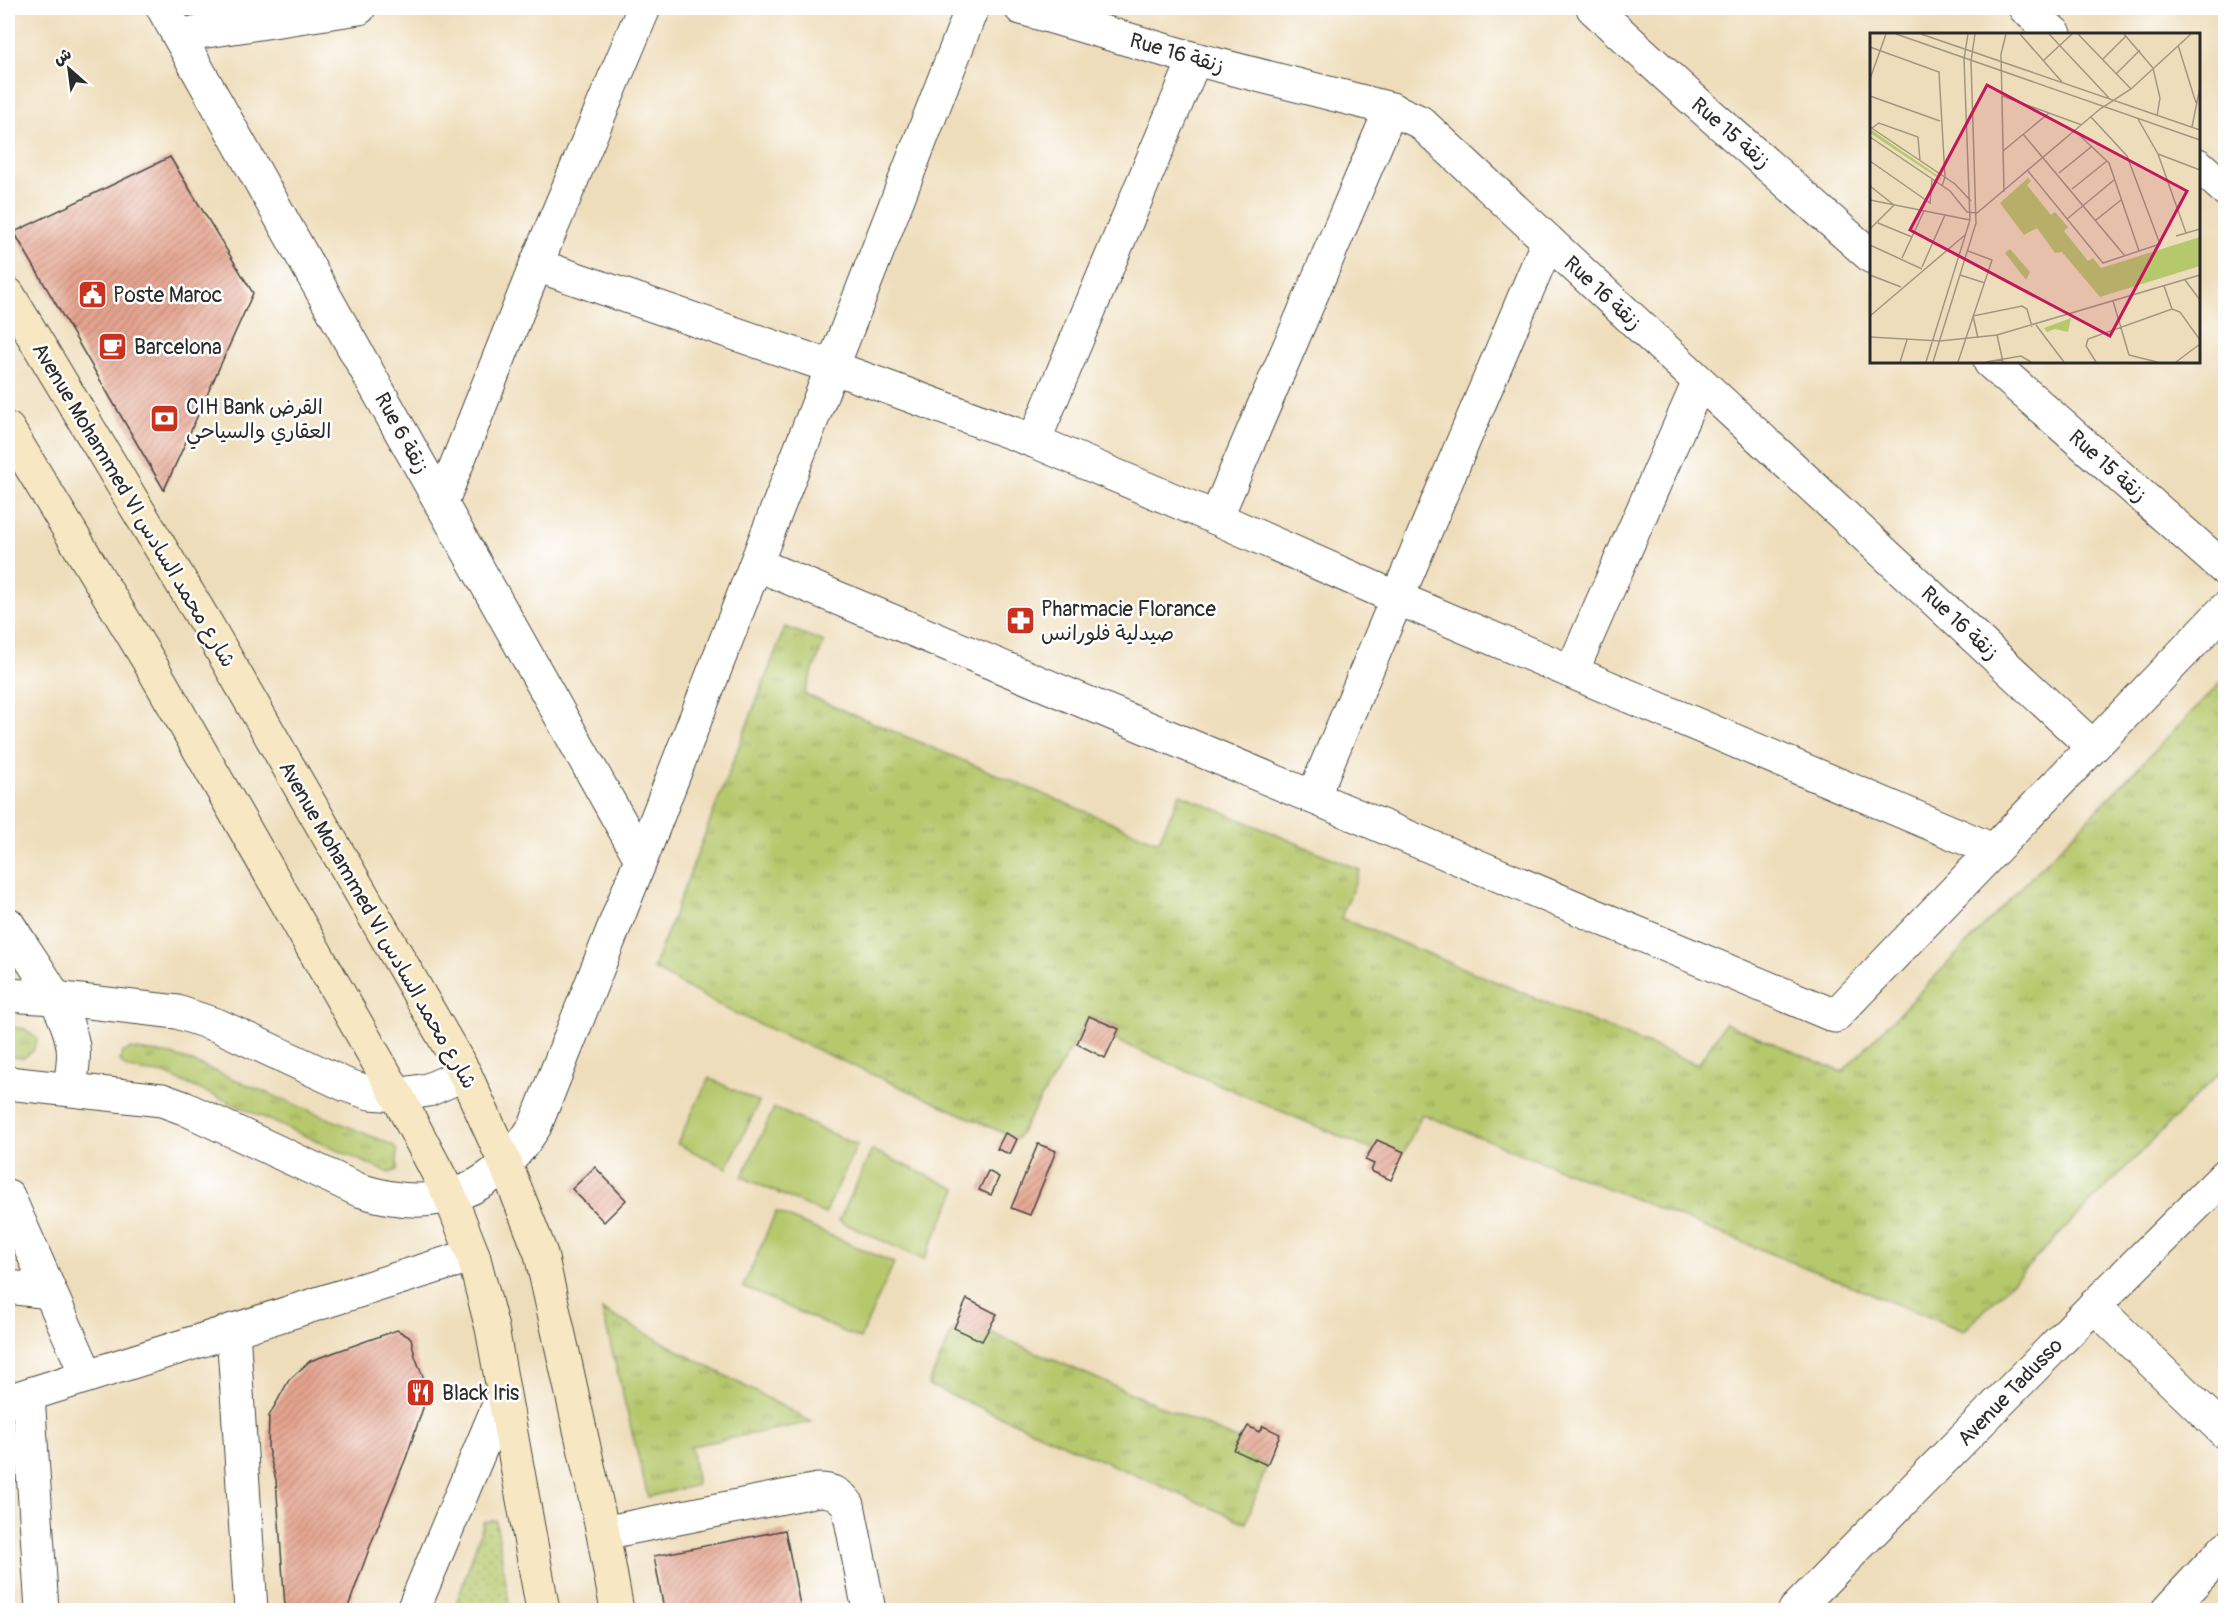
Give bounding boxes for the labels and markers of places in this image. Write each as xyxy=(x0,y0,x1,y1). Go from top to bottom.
public building icon: Poste Maroc xyxy=(76,279,108,311)
place label: Poste Maroc xyxy=(113,282,223,309)
cafe icon: Barcelona xyxy=(97,331,129,363)
place label: Barcelona xyxy=(134,334,222,361)
place label: CIH Bank القرض العقاري والسياحي xyxy=(186,394,331,450)
bank icon: CIH Bank القرض العقاري والسياحي xyxy=(149,403,181,435)
place label: Pharmacie Florance صيدلية فلورانس xyxy=(1041,596,1217,647)
pharmacy icon: Pharmacie Florance صيدلية فلورانس xyxy=(1004,605,1036,637)
restaurant icon: Black Iris xyxy=(405,1377,437,1409)
place label: Black Iris xyxy=(442,1380,520,1407)

